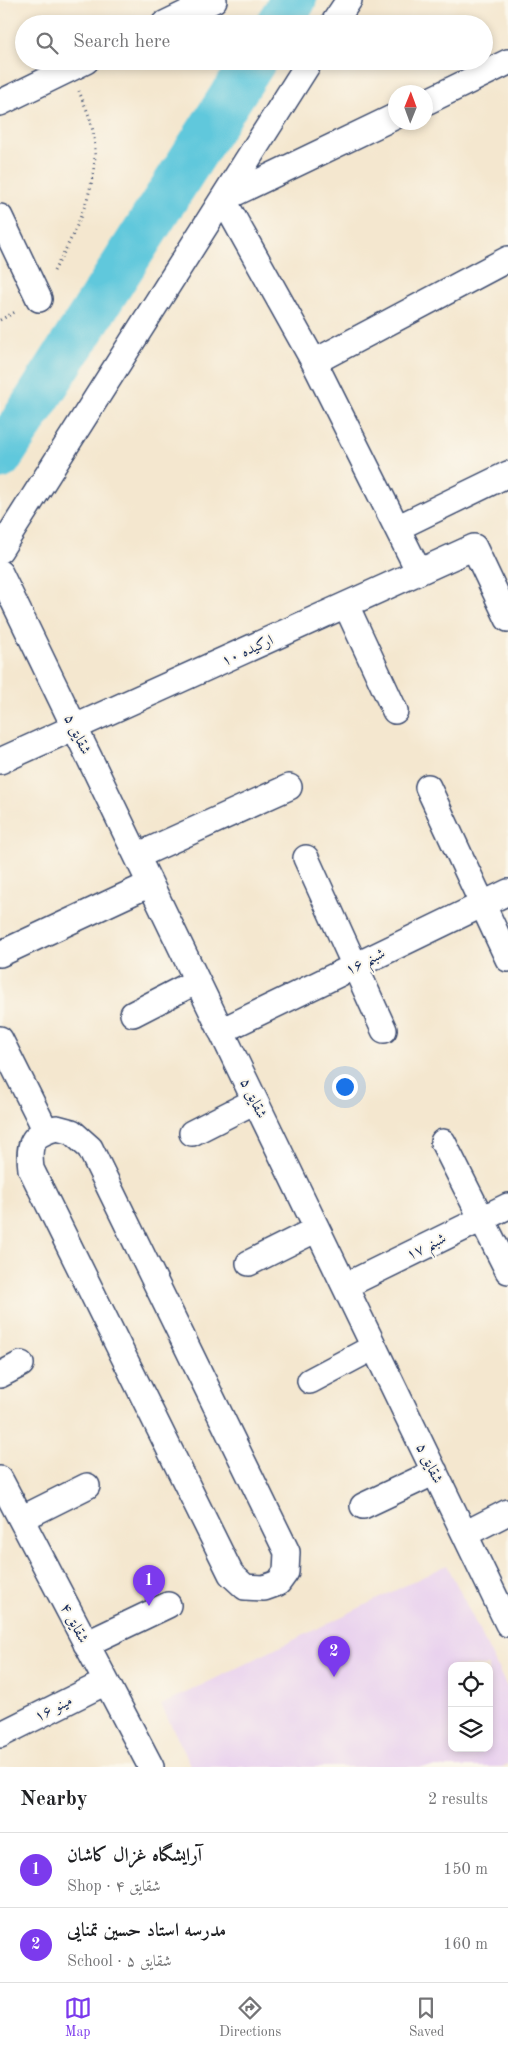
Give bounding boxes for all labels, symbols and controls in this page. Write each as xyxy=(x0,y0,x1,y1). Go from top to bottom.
search box xyxy=(15,15,493,70)
icon: search xyxy=(33,29,61,57)
text: Search here xyxy=(73,33,170,52)
north arrow xyxy=(388,85,433,130)
street label: ارکیده ۱۰ xyxy=(219,632,276,669)
street label: شقایق ۵ xyxy=(61,712,93,757)
street label: شبنم ۱۶ xyxy=(343,946,391,984)
your location xyxy=(332,1074,358,1100)
street label: شقایق ۵ xyxy=(237,1076,269,1121)
street label: شبنم ۱۷ xyxy=(404,1231,452,1269)
street label: شقایق ۵ xyxy=(413,1441,445,1486)
pin: 1 xyxy=(133,1565,165,1606)
street label: شقایق ۴ xyxy=(57,1601,90,1646)
pin: 2 xyxy=(318,1636,350,1677)
map controls xyxy=(448,1662,493,1752)
button: locate xyxy=(448,1662,493,1707)
street label: مینو ۱۶ xyxy=(32,1694,75,1725)
button: layers xyxy=(448,1707,493,1752)
text: Nearby xyxy=(20,1789,88,1810)
text: 2 results xyxy=(428,1792,488,1808)
text: آرایشگاه غزال کاشان xyxy=(67,1847,202,1866)
text: 1 xyxy=(31,1862,41,1878)
text: 150 m xyxy=(443,1862,488,1878)
text: Shop · شقایق ۴ xyxy=(67,1879,161,1895)
text: مدرسه استاد حسین تمنایی xyxy=(67,1922,226,1941)
text: 2 xyxy=(31,1937,41,1953)
text: 160 m xyxy=(443,1937,488,1953)
text: School · شقایق ۵ xyxy=(67,1954,172,1970)
tab: Map xyxy=(64,1994,92,2041)
tab: Directions xyxy=(219,1994,281,2041)
tab: Saved xyxy=(409,1994,444,2041)

